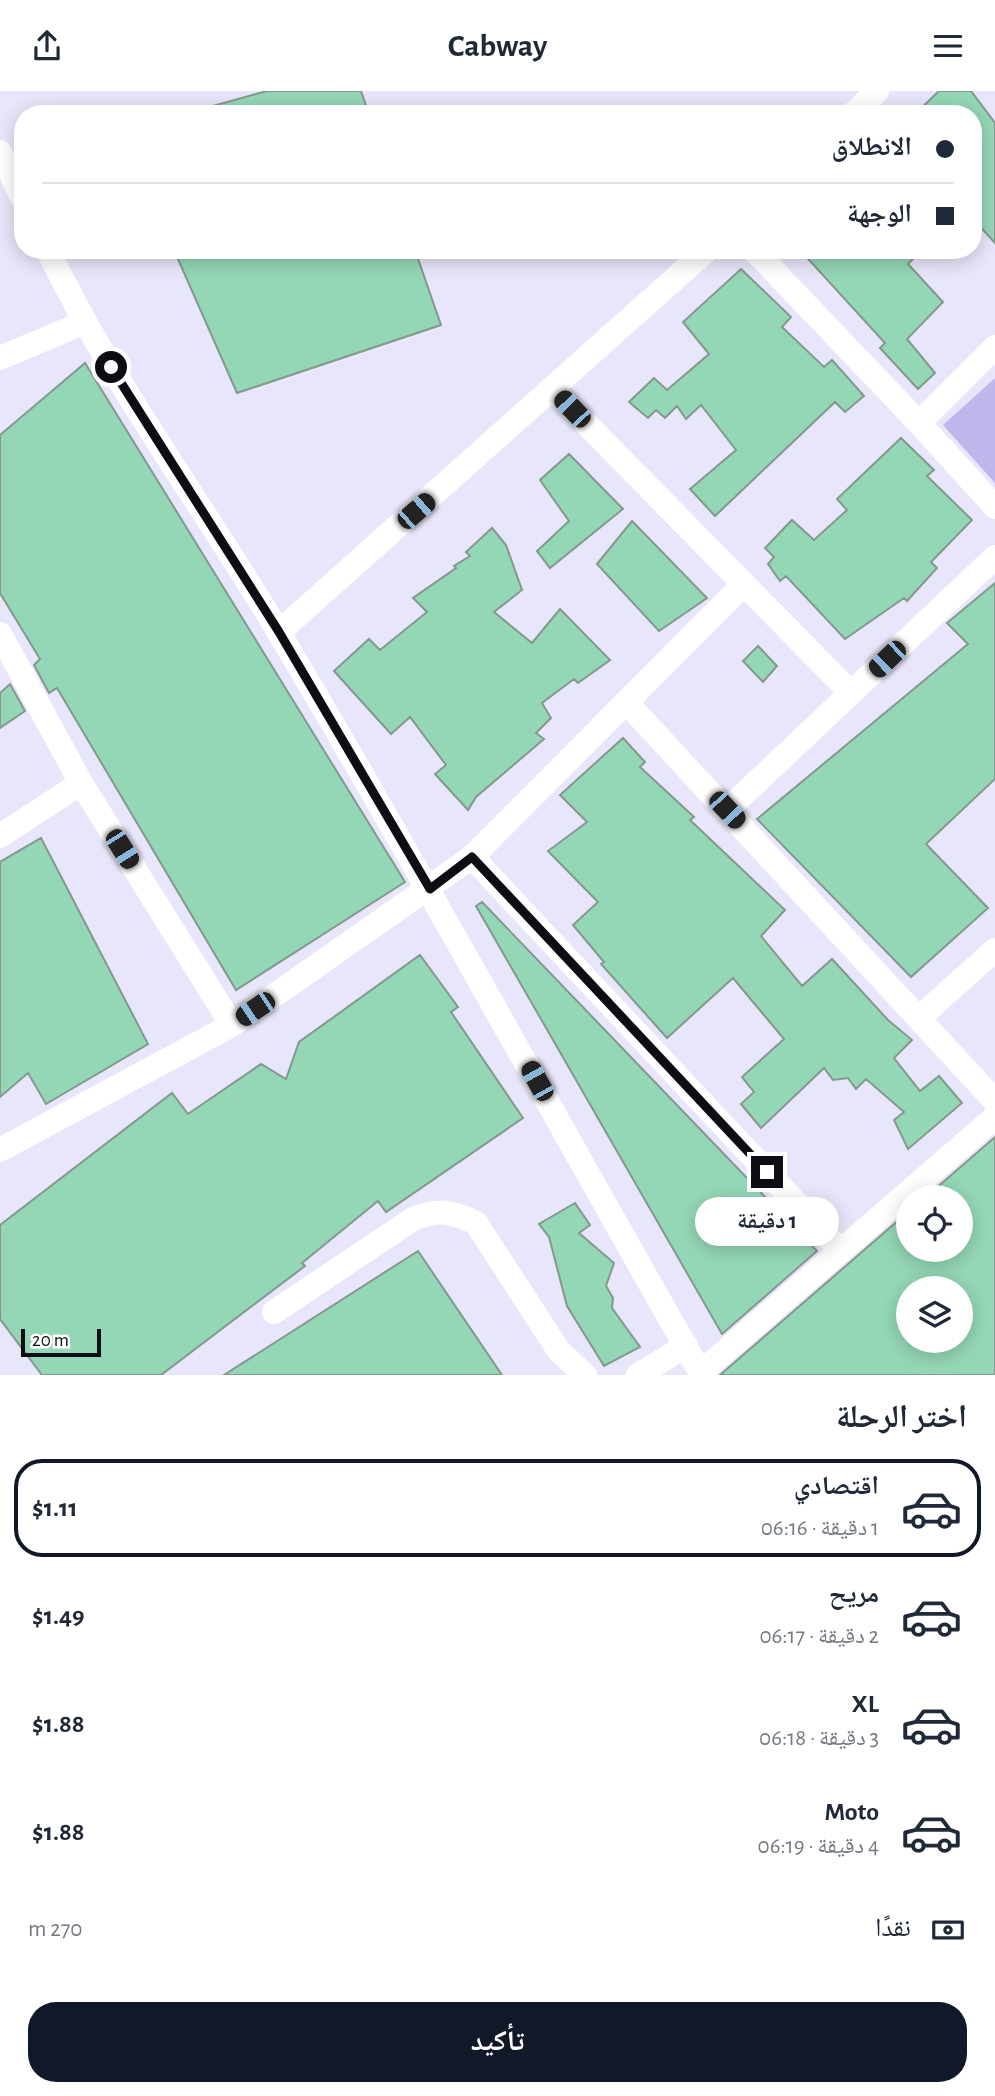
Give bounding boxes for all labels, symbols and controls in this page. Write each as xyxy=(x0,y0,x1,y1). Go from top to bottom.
icon: share xyxy=(28,27,66,65)
icon: menu xyxy=(929,27,967,65)
text: Cabway xyxy=(448,30,547,62)
text: الانطلاق xyxy=(832,134,912,160)
text: الوجهة xyxy=(847,201,912,227)
route start xyxy=(95,351,127,383)
car xyxy=(550,387,595,431)
car xyxy=(394,489,439,533)
car xyxy=(865,637,910,681)
car xyxy=(705,787,750,833)
car xyxy=(102,826,143,872)
car xyxy=(232,989,279,1029)
car xyxy=(518,1058,557,1104)
route end xyxy=(751,1156,783,1188)
map controls xyxy=(896,1185,973,1353)
button: locate xyxy=(896,1185,973,1262)
callout: 1 دقيقة xyxy=(695,1197,839,1245)
text: 1 دقيقة xyxy=(737,1210,797,1233)
button: layers xyxy=(896,1276,973,1353)
scale bar xyxy=(21,1326,102,1358)
text: 20 m xyxy=(32,1331,69,1350)
text: اختر الرحلة xyxy=(836,1401,967,1433)
text: اقتصادي xyxy=(794,1473,879,1499)
icon: car xyxy=(900,1477,963,1540)
text: $1.11 xyxy=(32,1495,78,1521)
text: 1 دقيقة · 06:16 xyxy=(761,1517,879,1540)
text: مريح xyxy=(829,1581,879,1607)
icon: car xyxy=(900,1585,963,1648)
text: $1.49 xyxy=(32,1603,85,1629)
text: 2 دقيقة · 06:17 xyxy=(759,1625,879,1648)
text: XL xyxy=(852,1691,879,1717)
icon: car xyxy=(900,1693,963,1756)
text: $1.88 xyxy=(32,1711,85,1737)
text: 3 دقيقة · 06:18 xyxy=(759,1727,879,1750)
text: Moto xyxy=(824,1799,879,1825)
icon: car xyxy=(900,1801,963,1864)
text: $1.88 xyxy=(32,1819,85,1845)
text: 4 دقيقة · 06:19 xyxy=(758,1835,879,1858)
icon: cash xyxy=(929,1911,967,1949)
text: نقدًا xyxy=(875,1915,911,1941)
text: 270 m xyxy=(28,1918,82,1941)
button: تأكيد xyxy=(28,2002,967,2082)

